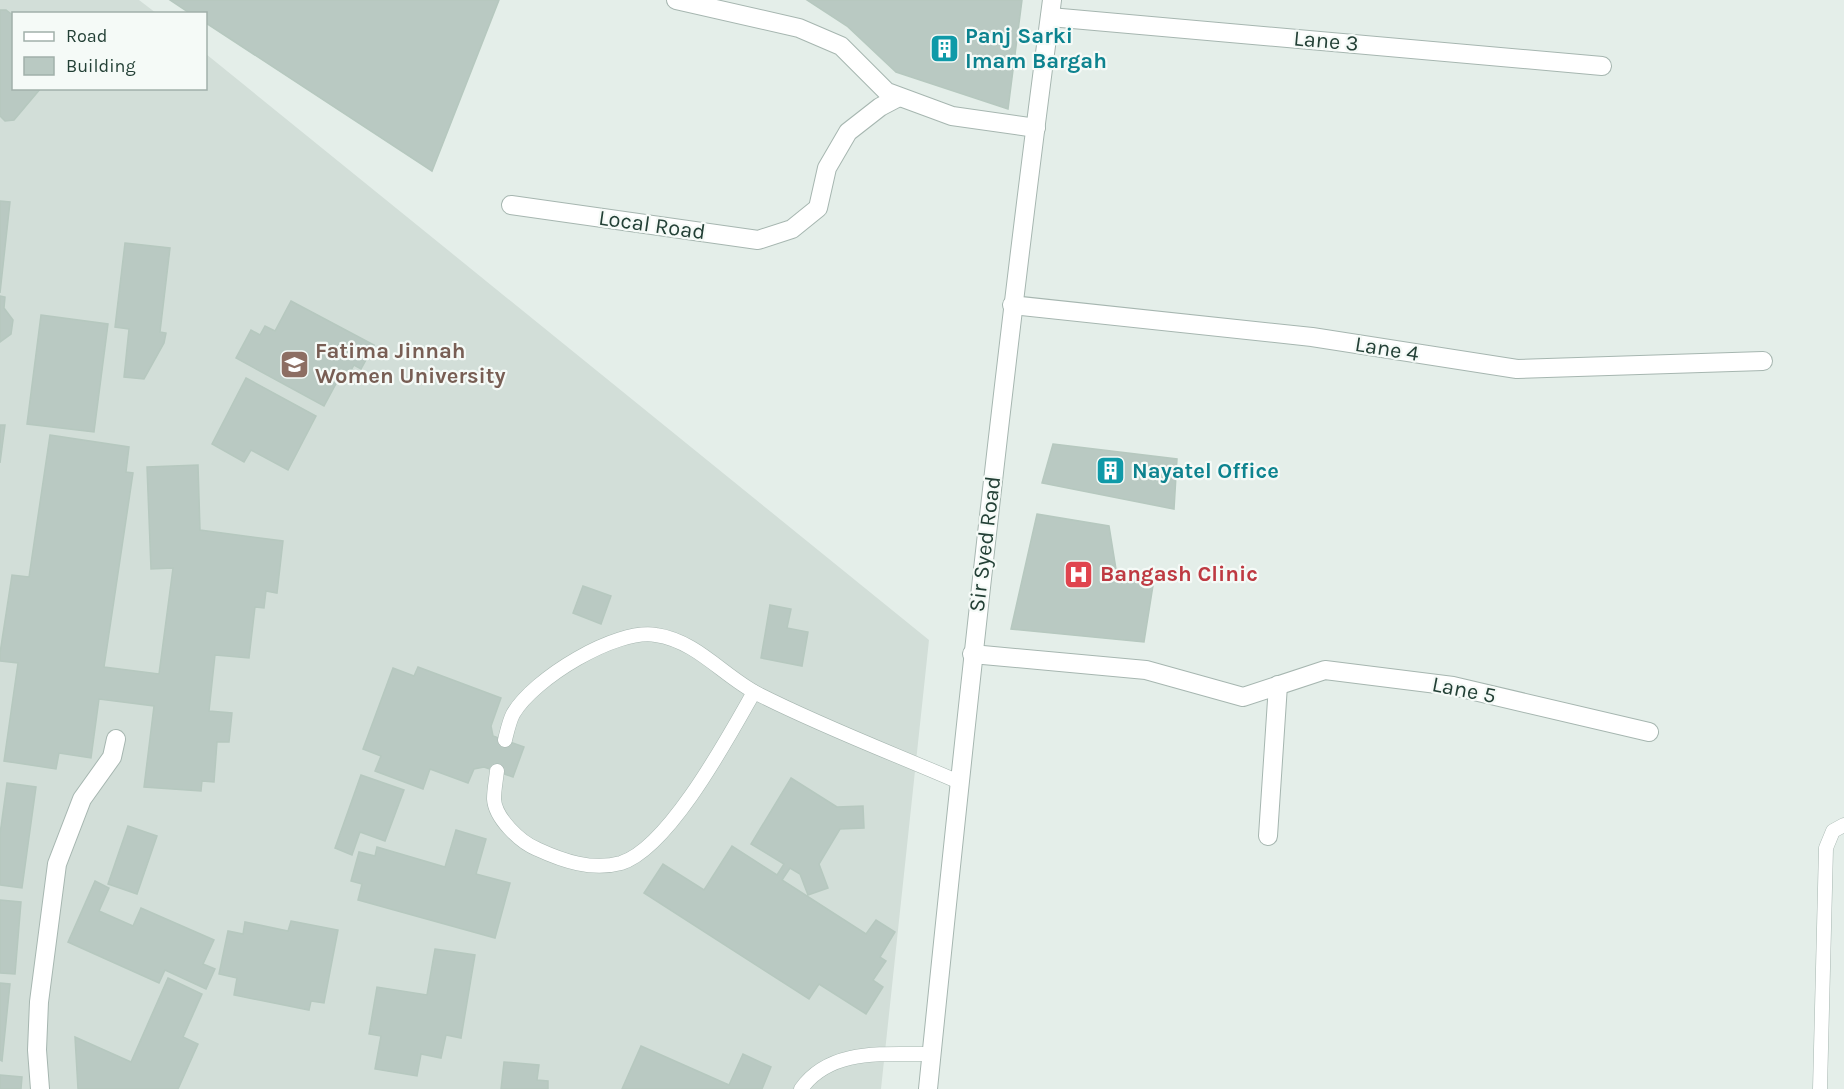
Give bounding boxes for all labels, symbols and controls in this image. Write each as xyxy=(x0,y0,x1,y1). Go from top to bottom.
legend xyxy=(12,12,207,90)
place label: Panj Sarki Imam Bargah xyxy=(965,23,1107,74)
text: Road xyxy=(66,25,107,47)
street label: Lane 3 xyxy=(1292,25,1360,57)
building icon: Panj Sarki Imam Bargah xyxy=(928,33,960,65)
text: Building xyxy=(66,55,136,77)
street label: Local Road xyxy=(597,205,707,245)
street label: Lane 4 xyxy=(1353,331,1421,367)
place label: Fatima Jinnah Women University xyxy=(315,338,506,389)
school or university icon: Fatima Jinnah Women University xyxy=(278,348,310,380)
building icon: Nayatel Office xyxy=(1095,455,1127,487)
place label: Nayatel Office xyxy=(1132,458,1279,484)
street label: Sir Syed Road xyxy=(964,475,1006,613)
hospital icon: Bangash Clinic xyxy=(1063,558,1095,590)
place label: Bangash Clinic xyxy=(1100,561,1258,587)
street label: Lane 5 xyxy=(1430,671,1498,709)

